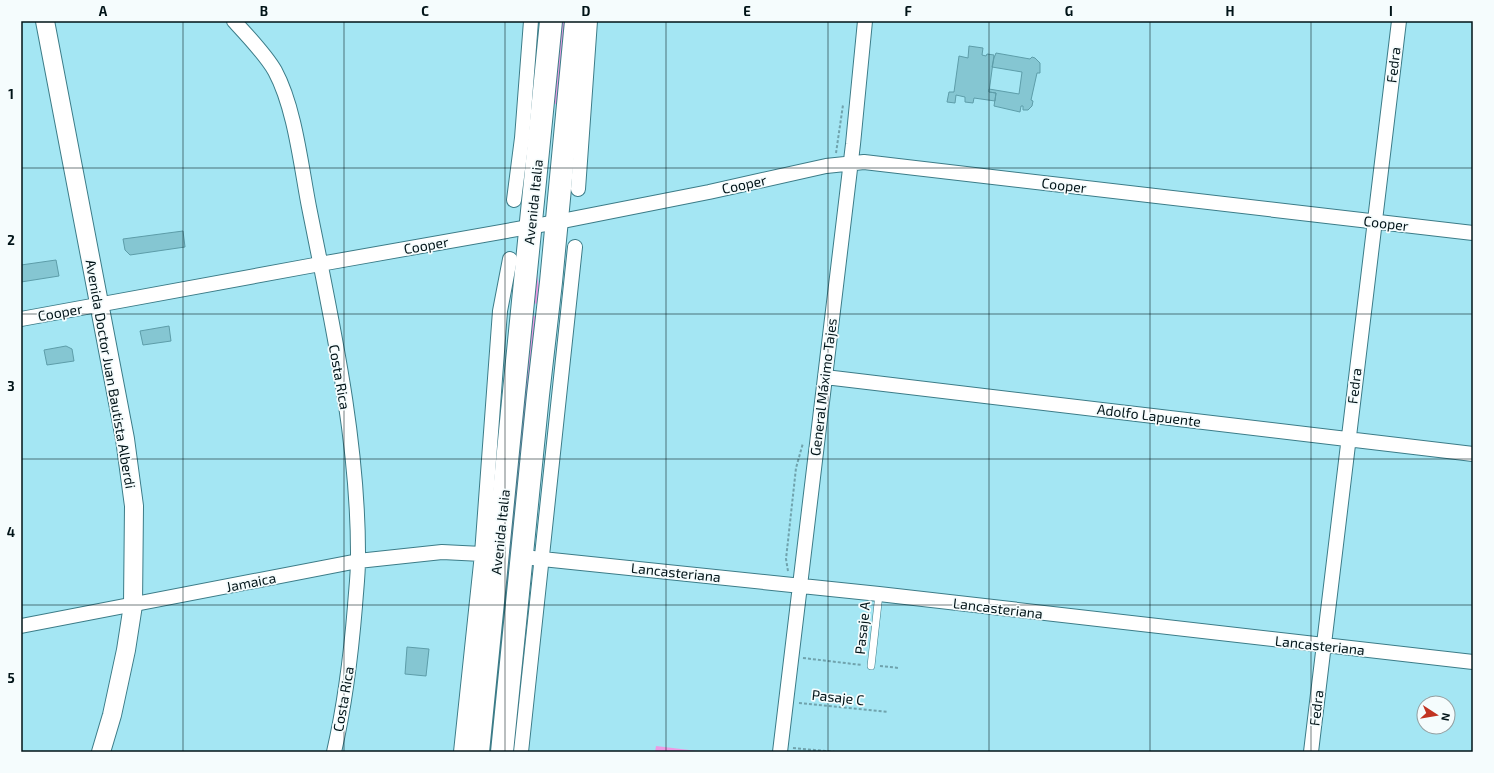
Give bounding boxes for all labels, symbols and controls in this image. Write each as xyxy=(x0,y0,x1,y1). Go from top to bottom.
text: A xyxy=(99,3,108,19)
text: B xyxy=(260,3,268,19)
text: C xyxy=(421,3,429,19)
text: D xyxy=(582,3,591,19)
text: E xyxy=(743,3,751,19)
text: F xyxy=(904,3,912,19)
text: G xyxy=(1065,3,1073,19)
text: H xyxy=(1226,3,1235,19)
text: I xyxy=(1389,3,1393,19)
street label: Fedra xyxy=(1382,46,1404,84)
text: 1 xyxy=(8,86,14,102)
street label: Avenida Italia xyxy=(520,158,546,246)
street label: Cooper xyxy=(720,171,768,197)
street label: Cooper xyxy=(1041,174,1088,196)
street label: Cooper xyxy=(1363,212,1410,234)
text: 2 xyxy=(7,232,15,248)
street label: Cooper xyxy=(402,233,450,257)
street label: Avenida Doctor Juan Bautista Alberdi xyxy=(82,258,140,490)
street label: Cooper xyxy=(36,300,84,324)
street label: General Máximo Tajes xyxy=(806,317,840,457)
street label: Costa Rica xyxy=(326,343,354,411)
street label: Fedra xyxy=(1343,367,1365,405)
text: 3 xyxy=(7,378,15,394)
street label: Adolfo Lapuente xyxy=(1096,400,1202,430)
street label: Avenida Italia xyxy=(487,488,513,576)
text: 4 xyxy=(7,524,15,540)
street label: Lancasteriana xyxy=(630,559,722,585)
street label: Jamaica xyxy=(225,569,277,595)
street label: Lancasteriana xyxy=(952,594,1044,622)
street label: Pasaje A xyxy=(851,600,873,655)
street label: Lancasteriana xyxy=(1274,632,1366,658)
street label: Costa Rica xyxy=(329,665,357,733)
text: 5 xyxy=(7,670,15,686)
street label: Pasaje C xyxy=(811,686,865,708)
street label: Fedra xyxy=(1305,689,1327,727)
north arrow xyxy=(1416,695,1456,735)
text: N xyxy=(1439,712,1453,722)

